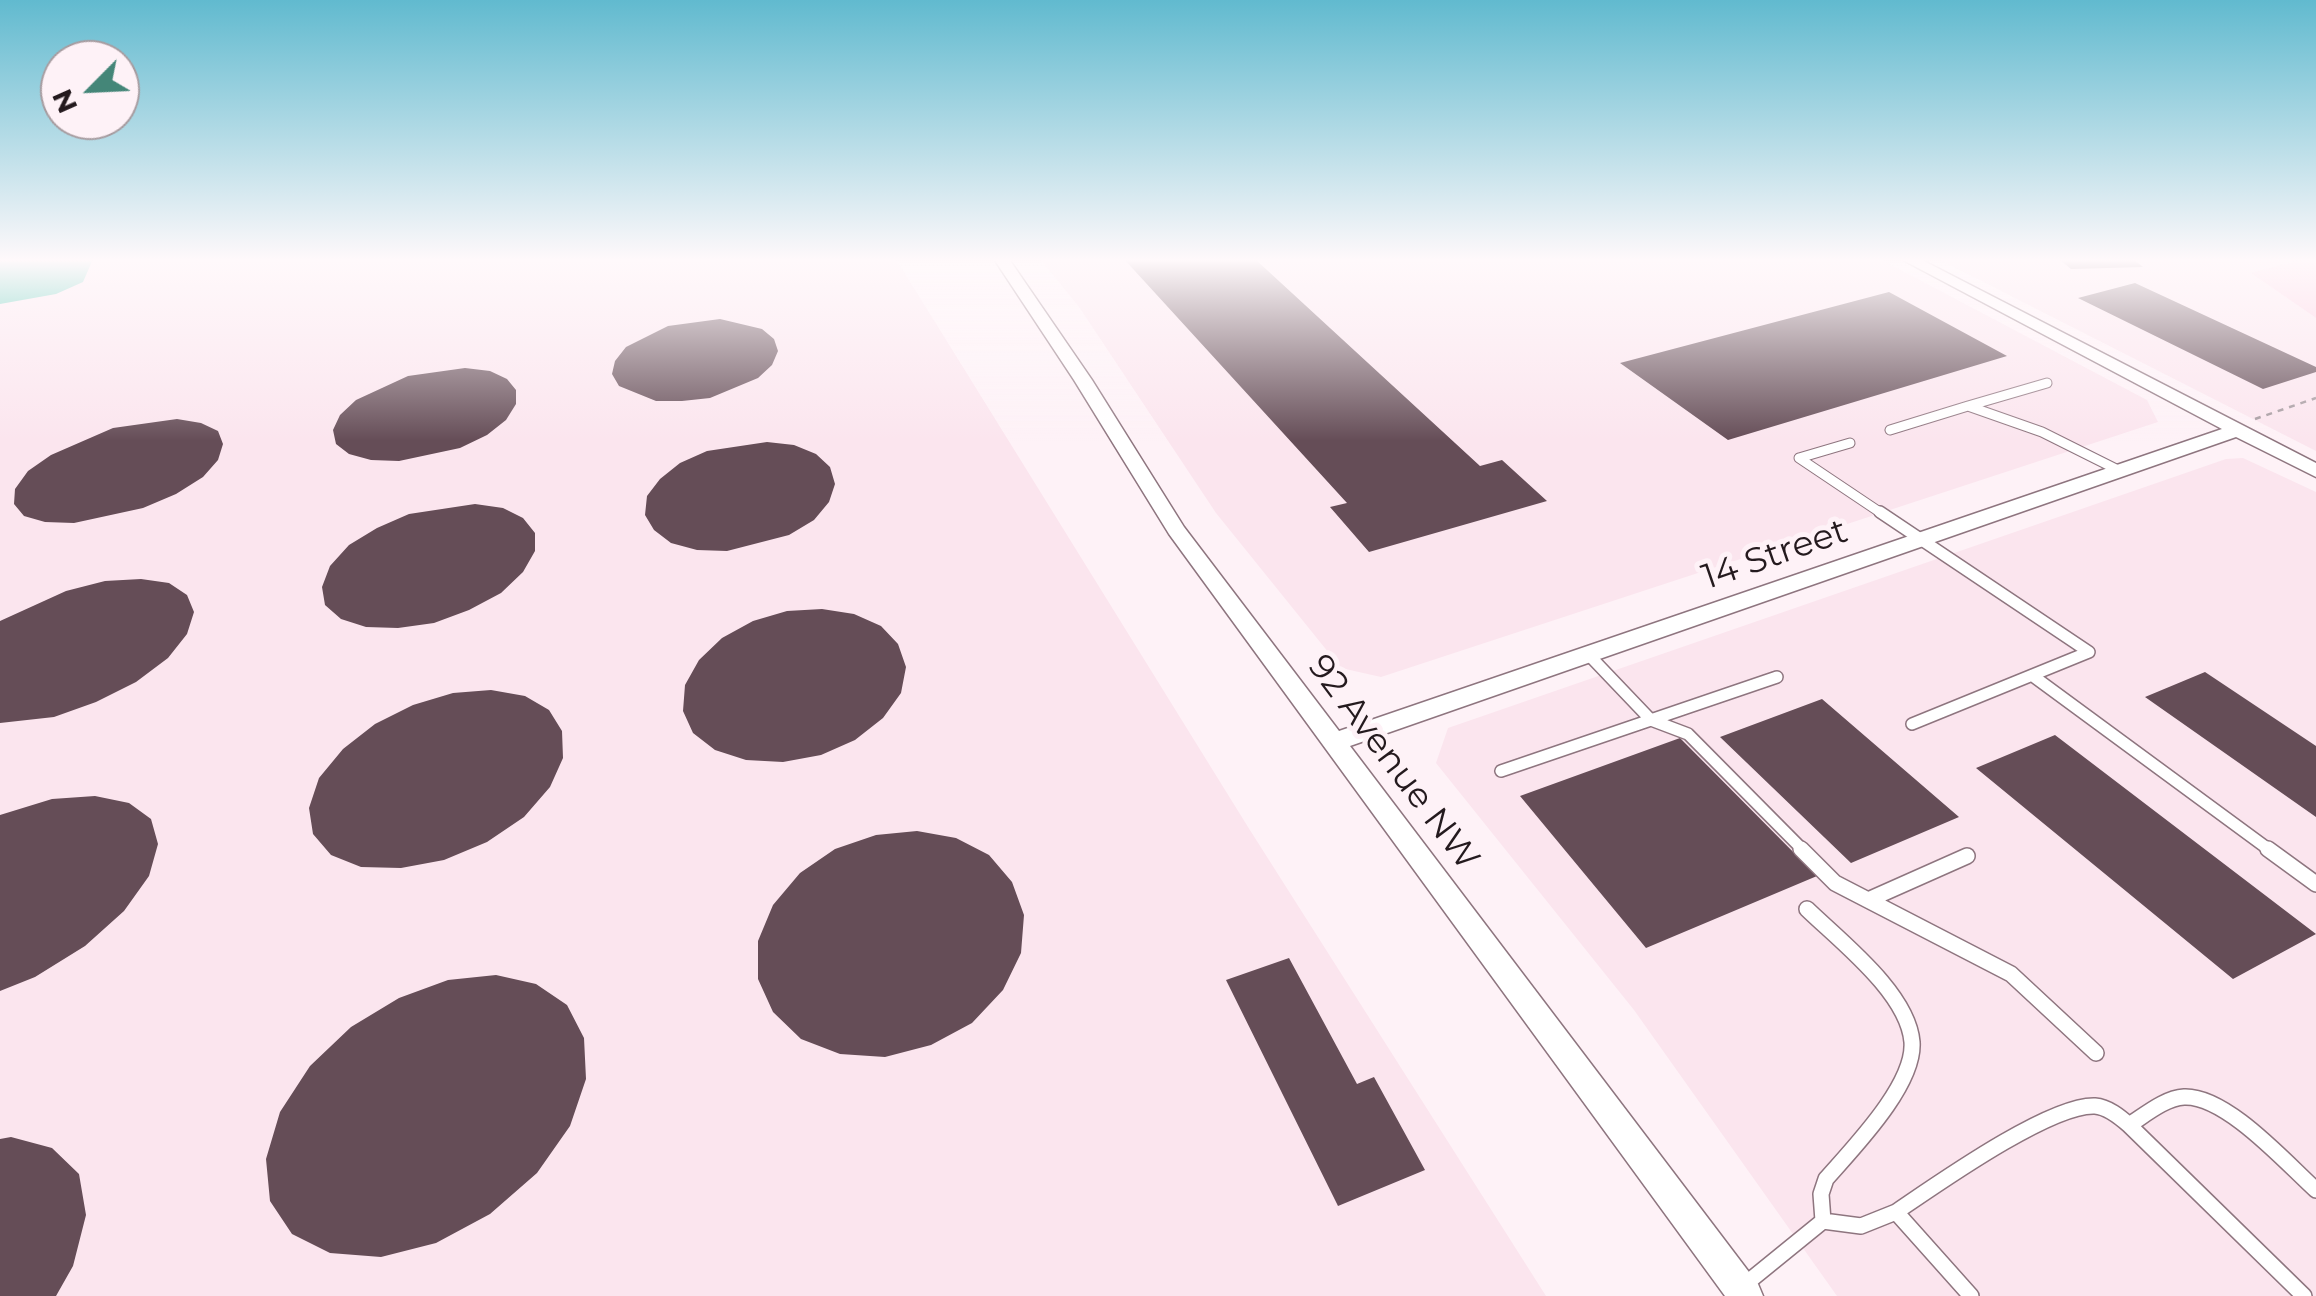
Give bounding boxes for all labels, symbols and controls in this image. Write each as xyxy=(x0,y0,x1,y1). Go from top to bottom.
north arrow xyxy=(40,40,140,140)
text: N xyxy=(44,84,85,119)
street label: 14 Street xyxy=(1697,511,1853,599)
street label: 92 Avenue NW xyxy=(1298,647,1488,879)

